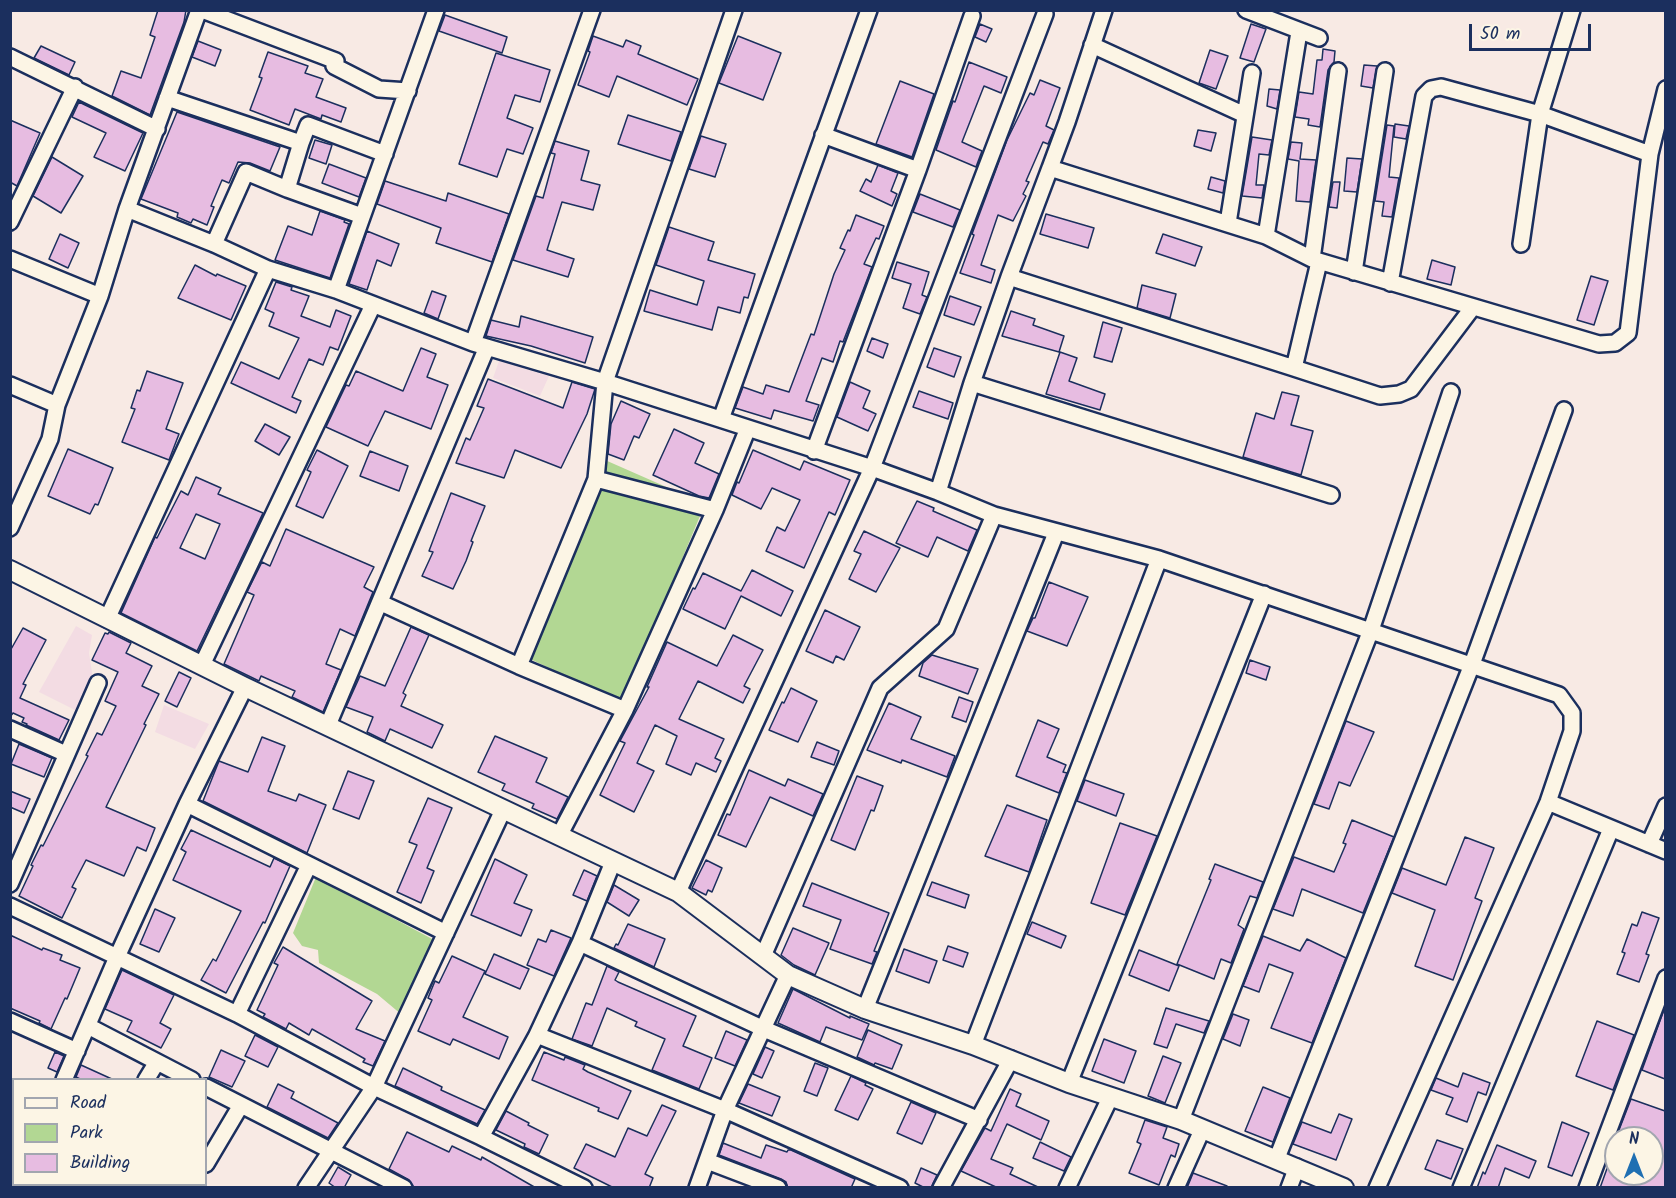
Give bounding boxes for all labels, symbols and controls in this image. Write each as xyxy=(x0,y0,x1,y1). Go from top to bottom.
scale bar xyxy=(1472,12,1594,50)
text: 50 m xyxy=(1480,20,1520,49)
legend xyxy=(12,1078,207,1186)
text: Road xyxy=(70,1089,106,1118)
text: Park xyxy=(70,1119,103,1148)
north arrow xyxy=(1604,1126,1664,1186)
text: N xyxy=(1629,1127,1639,1152)
text: Building xyxy=(70,1149,130,1178)

